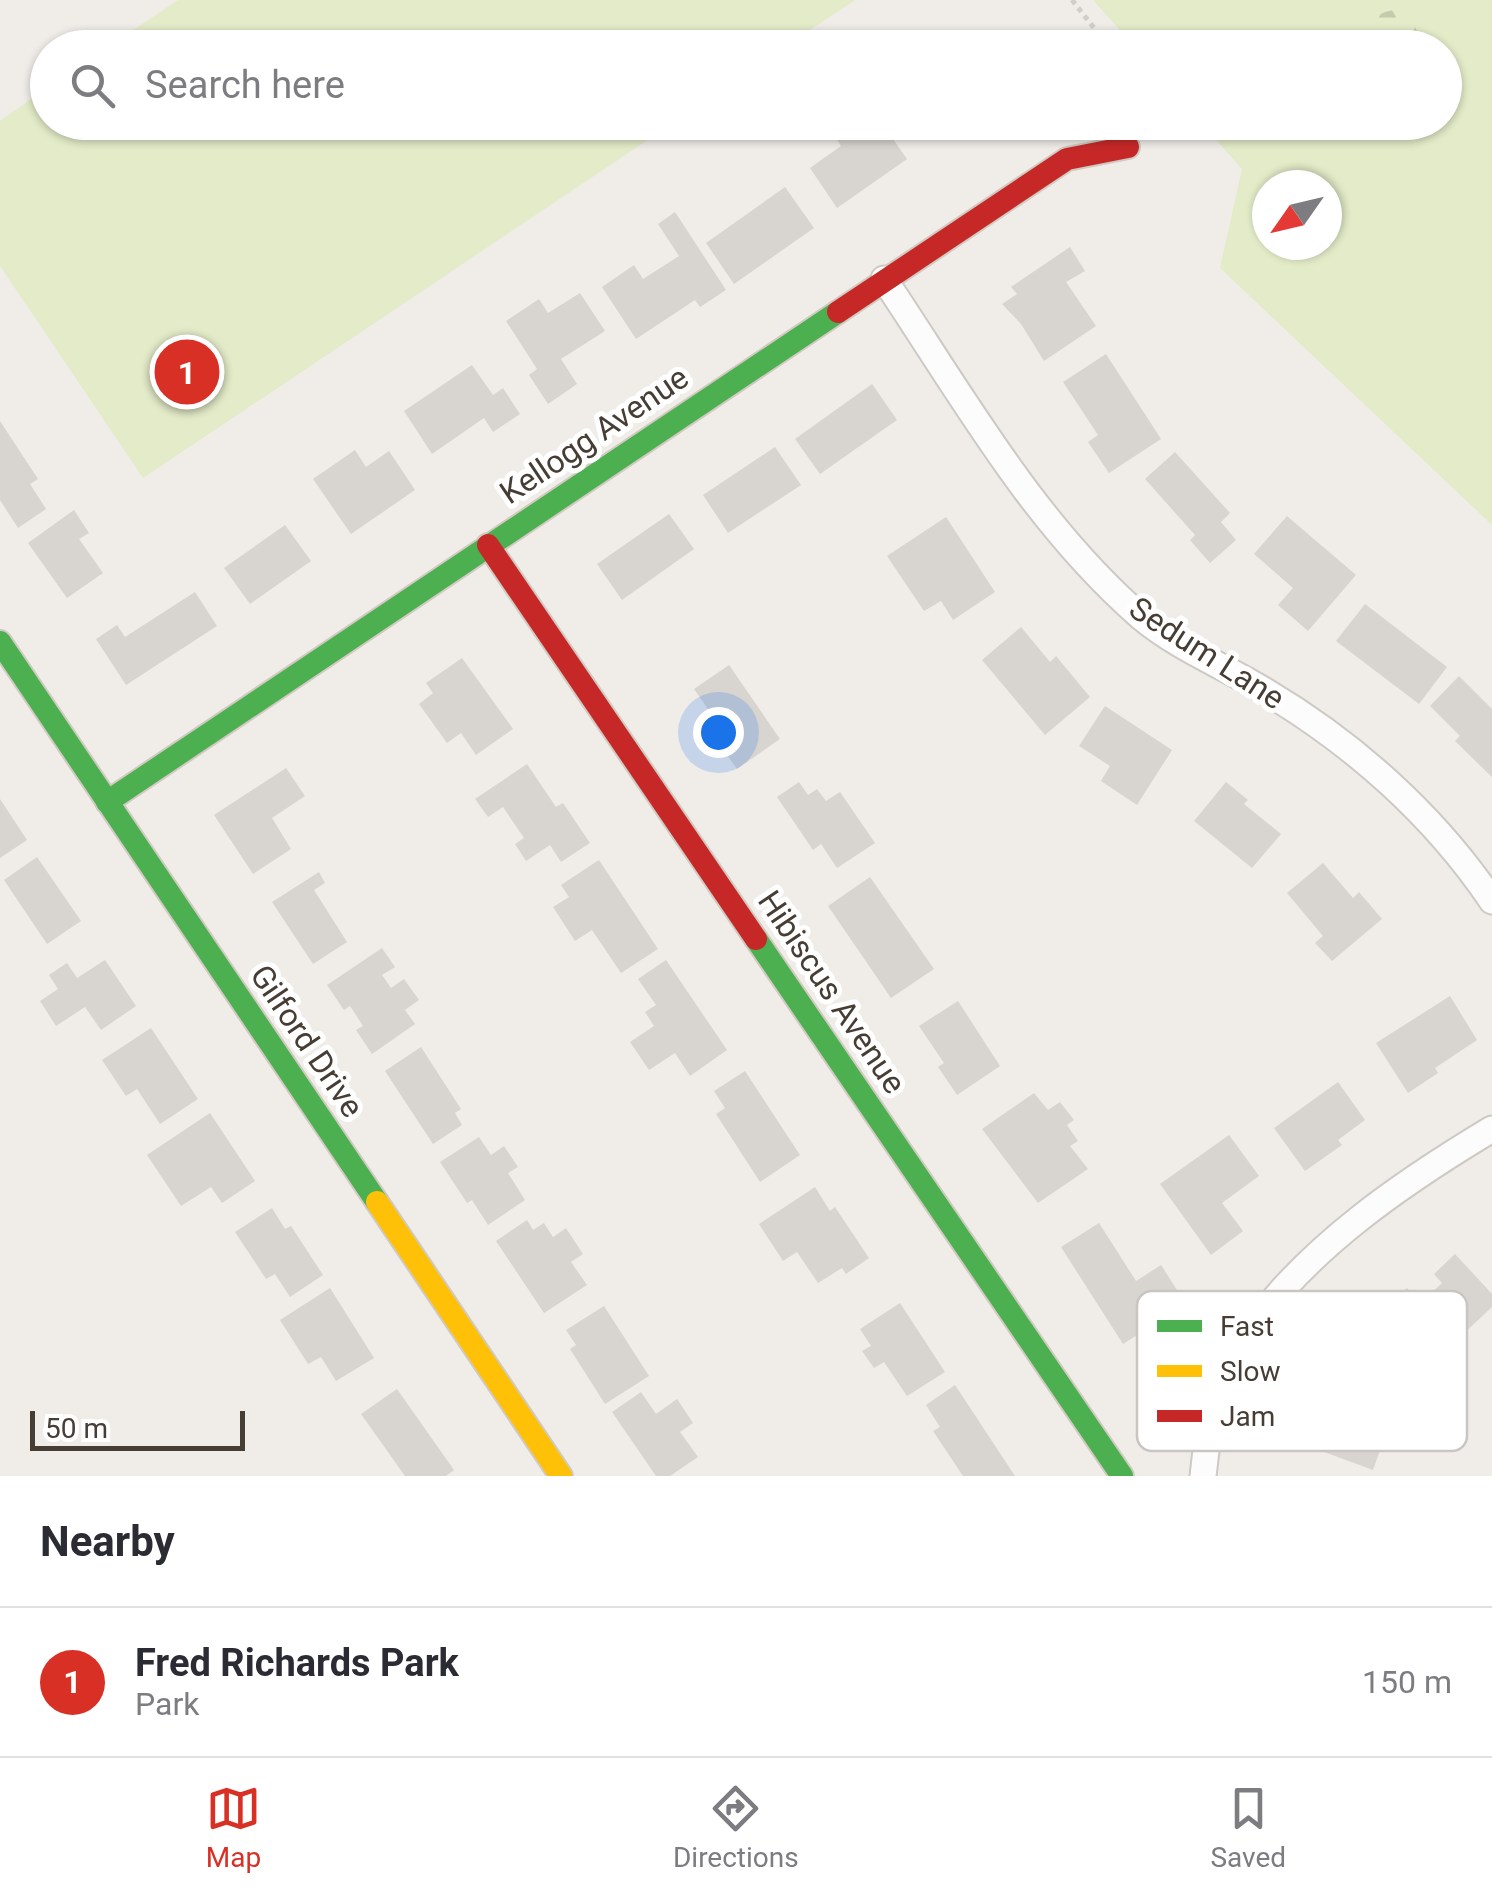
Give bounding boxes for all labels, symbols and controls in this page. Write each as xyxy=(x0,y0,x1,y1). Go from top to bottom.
search box xyxy=(30,30,1462,140)
icon: search xyxy=(65,58,120,113)
text: Search here xyxy=(145,63,345,107)
north arrow xyxy=(1252,170,1342,260)
pin: 1 xyxy=(154,334,220,410)
street label: Kellogg Avenue xyxy=(493,358,695,512)
street label: Sedum Lane xyxy=(1122,589,1292,717)
your location xyxy=(693,707,744,758)
street label: Hibiscus Avenue xyxy=(750,883,914,1101)
street label: Gilford Drive xyxy=(242,958,372,1124)
legend xyxy=(1137,1291,1467,1451)
text: Fast xyxy=(1220,1310,1274,1343)
text: Slow xyxy=(1220,1355,1280,1388)
text: Jam xyxy=(1220,1400,1275,1433)
scale bar xyxy=(30,1406,245,1450)
text: 50 m xyxy=(45,1412,108,1445)
text: Nearby xyxy=(40,1517,175,1566)
text: Fred Richards Park xyxy=(135,1641,459,1685)
text: 1 xyxy=(63,1663,82,1701)
text: 150 m xyxy=(1362,1663,1452,1701)
text: Park xyxy=(135,1685,199,1723)
tab: Map xyxy=(206,1781,261,1874)
tab: Directions xyxy=(673,1781,799,1874)
tab: Saved xyxy=(1210,1781,1286,1874)

